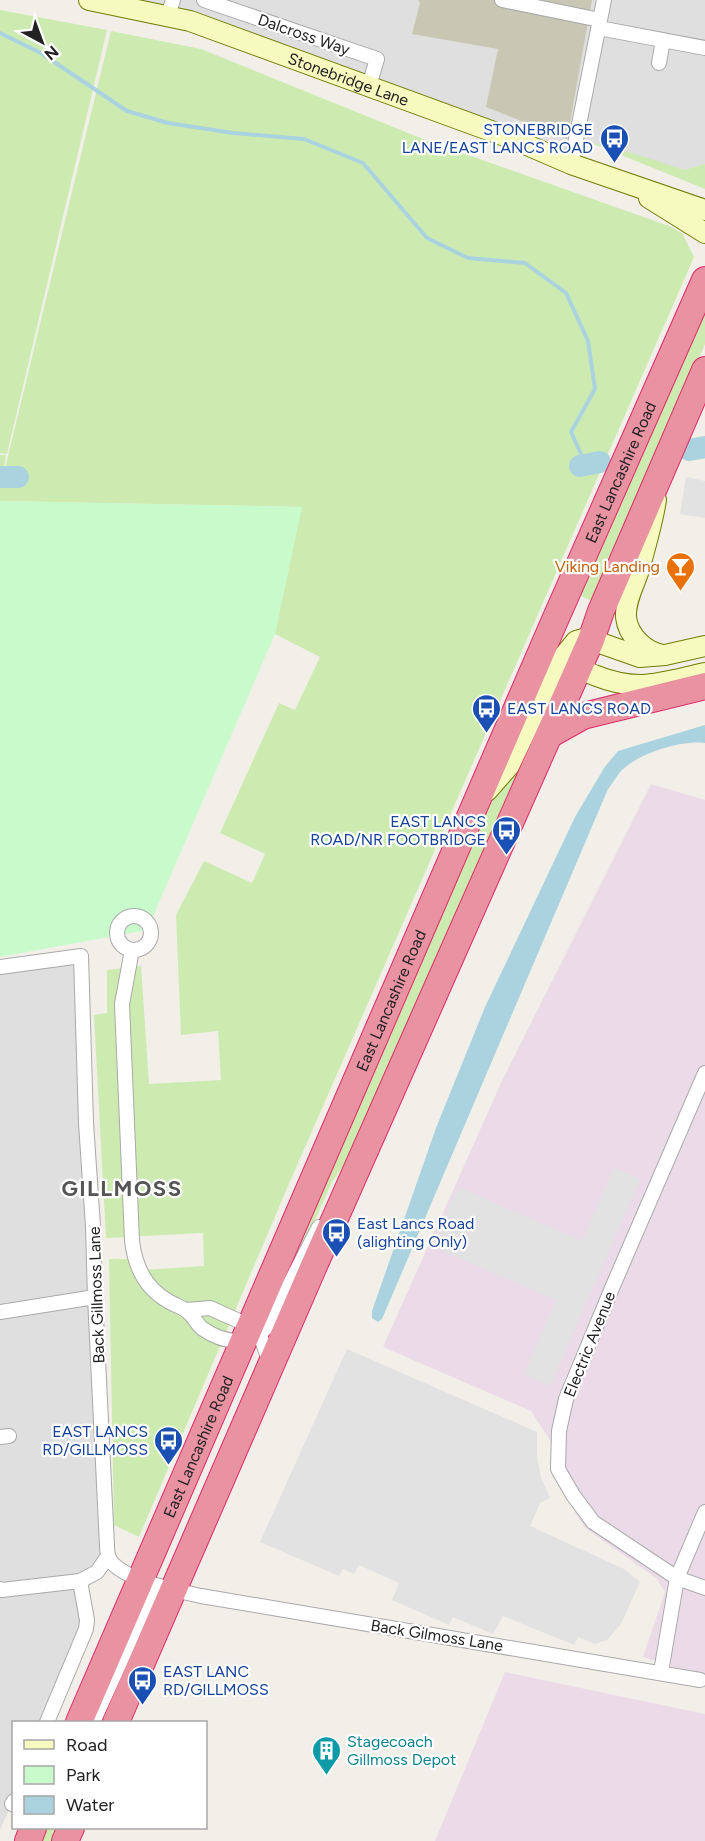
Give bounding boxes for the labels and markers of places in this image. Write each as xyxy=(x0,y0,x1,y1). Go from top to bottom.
place label: STONEBRIDGE LANE/EAST LANCS ROAD xyxy=(402,120,593,157)
bus stop icon: STONEBRIDGE LANE/EAST LANCS ROAD xyxy=(598,122,630,164)
bar icon: Viking Landing xyxy=(665,550,697,592)
place label: Viking Landing xyxy=(555,557,660,576)
bus stop icon: EAST LANCS ROAD xyxy=(470,692,502,734)
place label: EAST LANCS ROAD xyxy=(507,699,651,718)
place label: EAST LANCS ROAD/NR FOOTBRIDGE xyxy=(310,812,486,849)
bus stop icon: EAST LANCS ROAD/NR FOOTBRIDGE xyxy=(491,814,523,856)
place label: East Lancs Road (alighting Only) xyxy=(357,1214,474,1251)
bus stop icon: East Lancs Road (alighting Only) xyxy=(320,1216,352,1258)
place label: EAST LANCS RD/GILLMOSS xyxy=(42,1422,148,1459)
bus stop icon: EAST LANCS RD/GILLMOSS xyxy=(153,1424,185,1466)
place label: EAST LANC RD/GILLMOSS xyxy=(163,1662,269,1699)
bus stop icon: EAST LANC RD/GILLMOSS xyxy=(126,1664,158,1706)
place label: Stagecoach Gillmoss Depot xyxy=(347,1732,456,1769)
building icon: Stagecoach Gillmoss Depot xyxy=(310,1734,342,1776)

